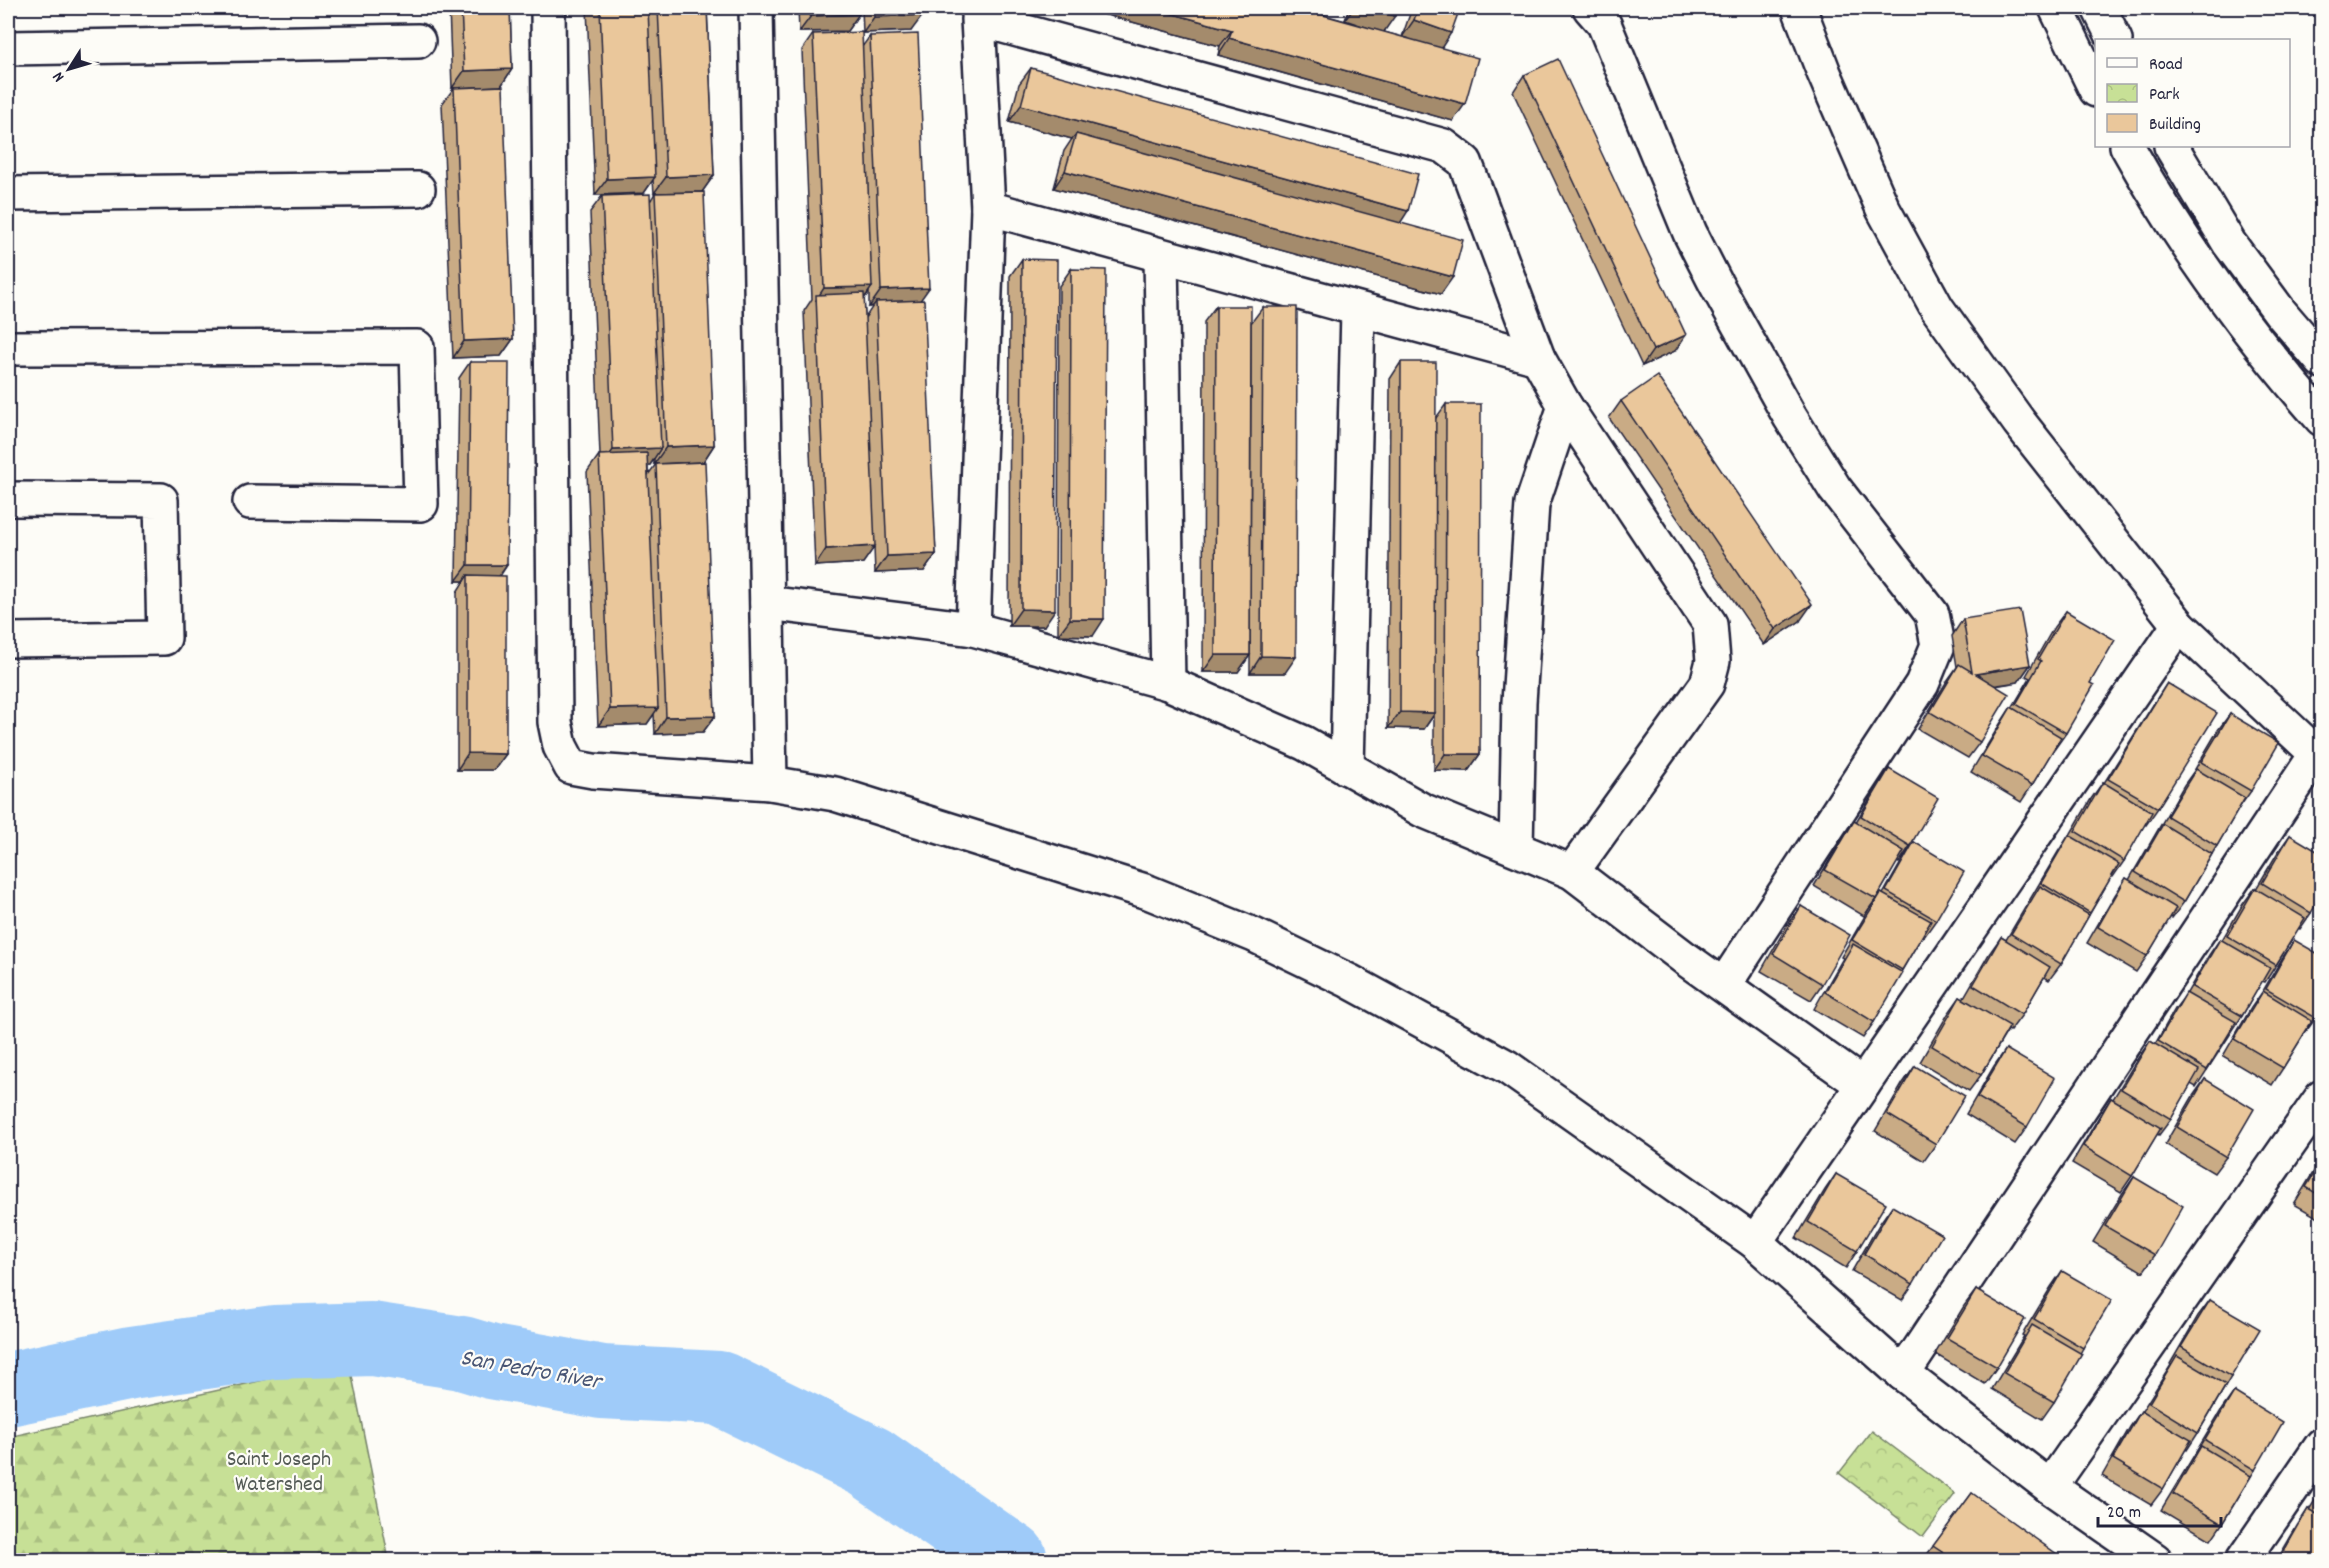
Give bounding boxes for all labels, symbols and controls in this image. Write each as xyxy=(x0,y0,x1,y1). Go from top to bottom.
north arrow xyxy=(39,39,99,99)
legend xyxy=(2095,39,2290,147)
text: Road xyxy=(2149,53,2183,78)
text: N xyxy=(47,66,71,87)
text: Park xyxy=(2149,83,2180,108)
text: Building xyxy=(2149,113,2201,138)
water label: San Pedro River xyxy=(458,1342,606,1401)
park label: Saint Joseph Watershed xyxy=(227,1445,331,1501)
scale bar xyxy=(2098,1490,2221,1528)
text: 20 m xyxy=(2107,1501,2141,1526)

